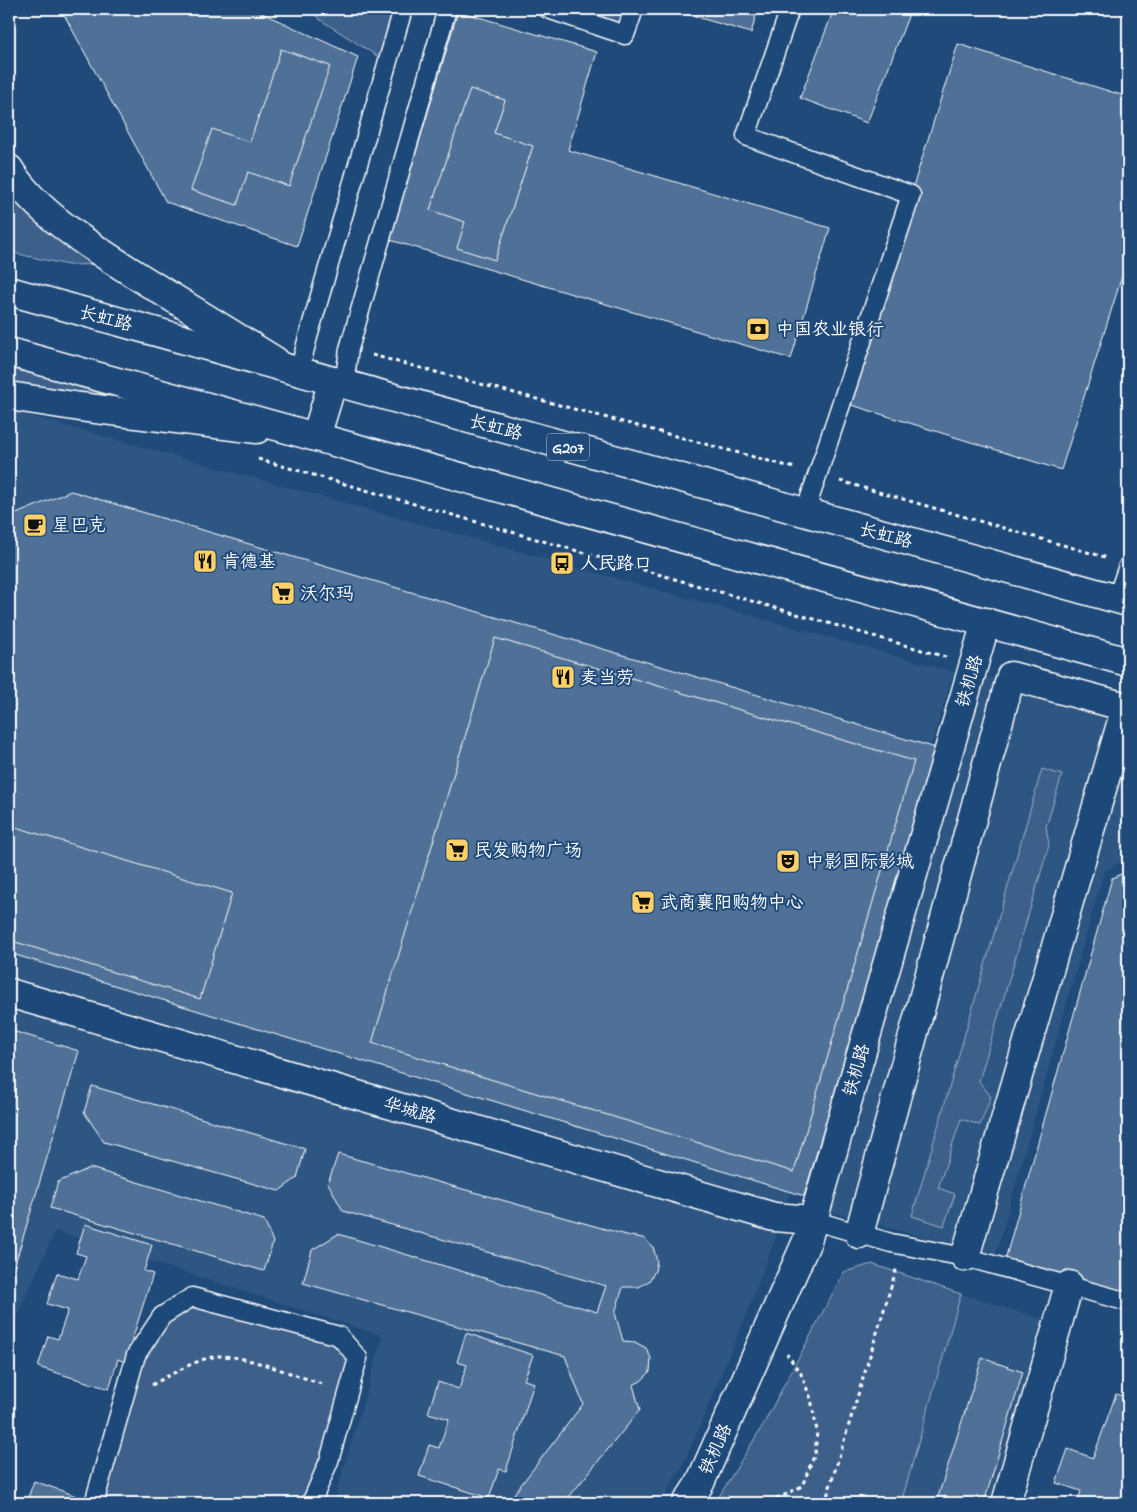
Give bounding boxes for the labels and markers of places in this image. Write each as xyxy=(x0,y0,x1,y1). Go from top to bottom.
bank icon: 中国农业银行 xyxy=(745,316,771,342)
place label: 中国农业银行 xyxy=(776,318,884,344)
cafe icon: 星巴克 xyxy=(22,512,48,538)
place label: 星巴克 xyxy=(52,514,106,540)
restaurant icon: 肯德基 xyxy=(192,548,218,574)
place label: 肯德基 xyxy=(222,550,276,576)
bus stop icon: 人民路口 xyxy=(549,550,575,576)
place label: 人民路口 xyxy=(580,552,652,578)
supermarket icon: 沃尔玛 xyxy=(270,580,296,606)
place label: 沃尔玛 xyxy=(300,582,354,608)
restaurant icon: 麦当劳 xyxy=(550,664,576,690)
place label: 麦当劳 xyxy=(580,666,634,692)
supermarket icon: 民发购物广场 xyxy=(444,837,470,863)
place label: 民发购物广场 xyxy=(474,839,582,865)
theatre icon: 中影国际影城 xyxy=(775,848,801,874)
place label: 中影国际影城 xyxy=(806,850,914,876)
supermarket icon: 武商襄阳购物中心 xyxy=(630,889,656,915)
place label: 武商襄阳购物中心 xyxy=(660,891,804,917)

